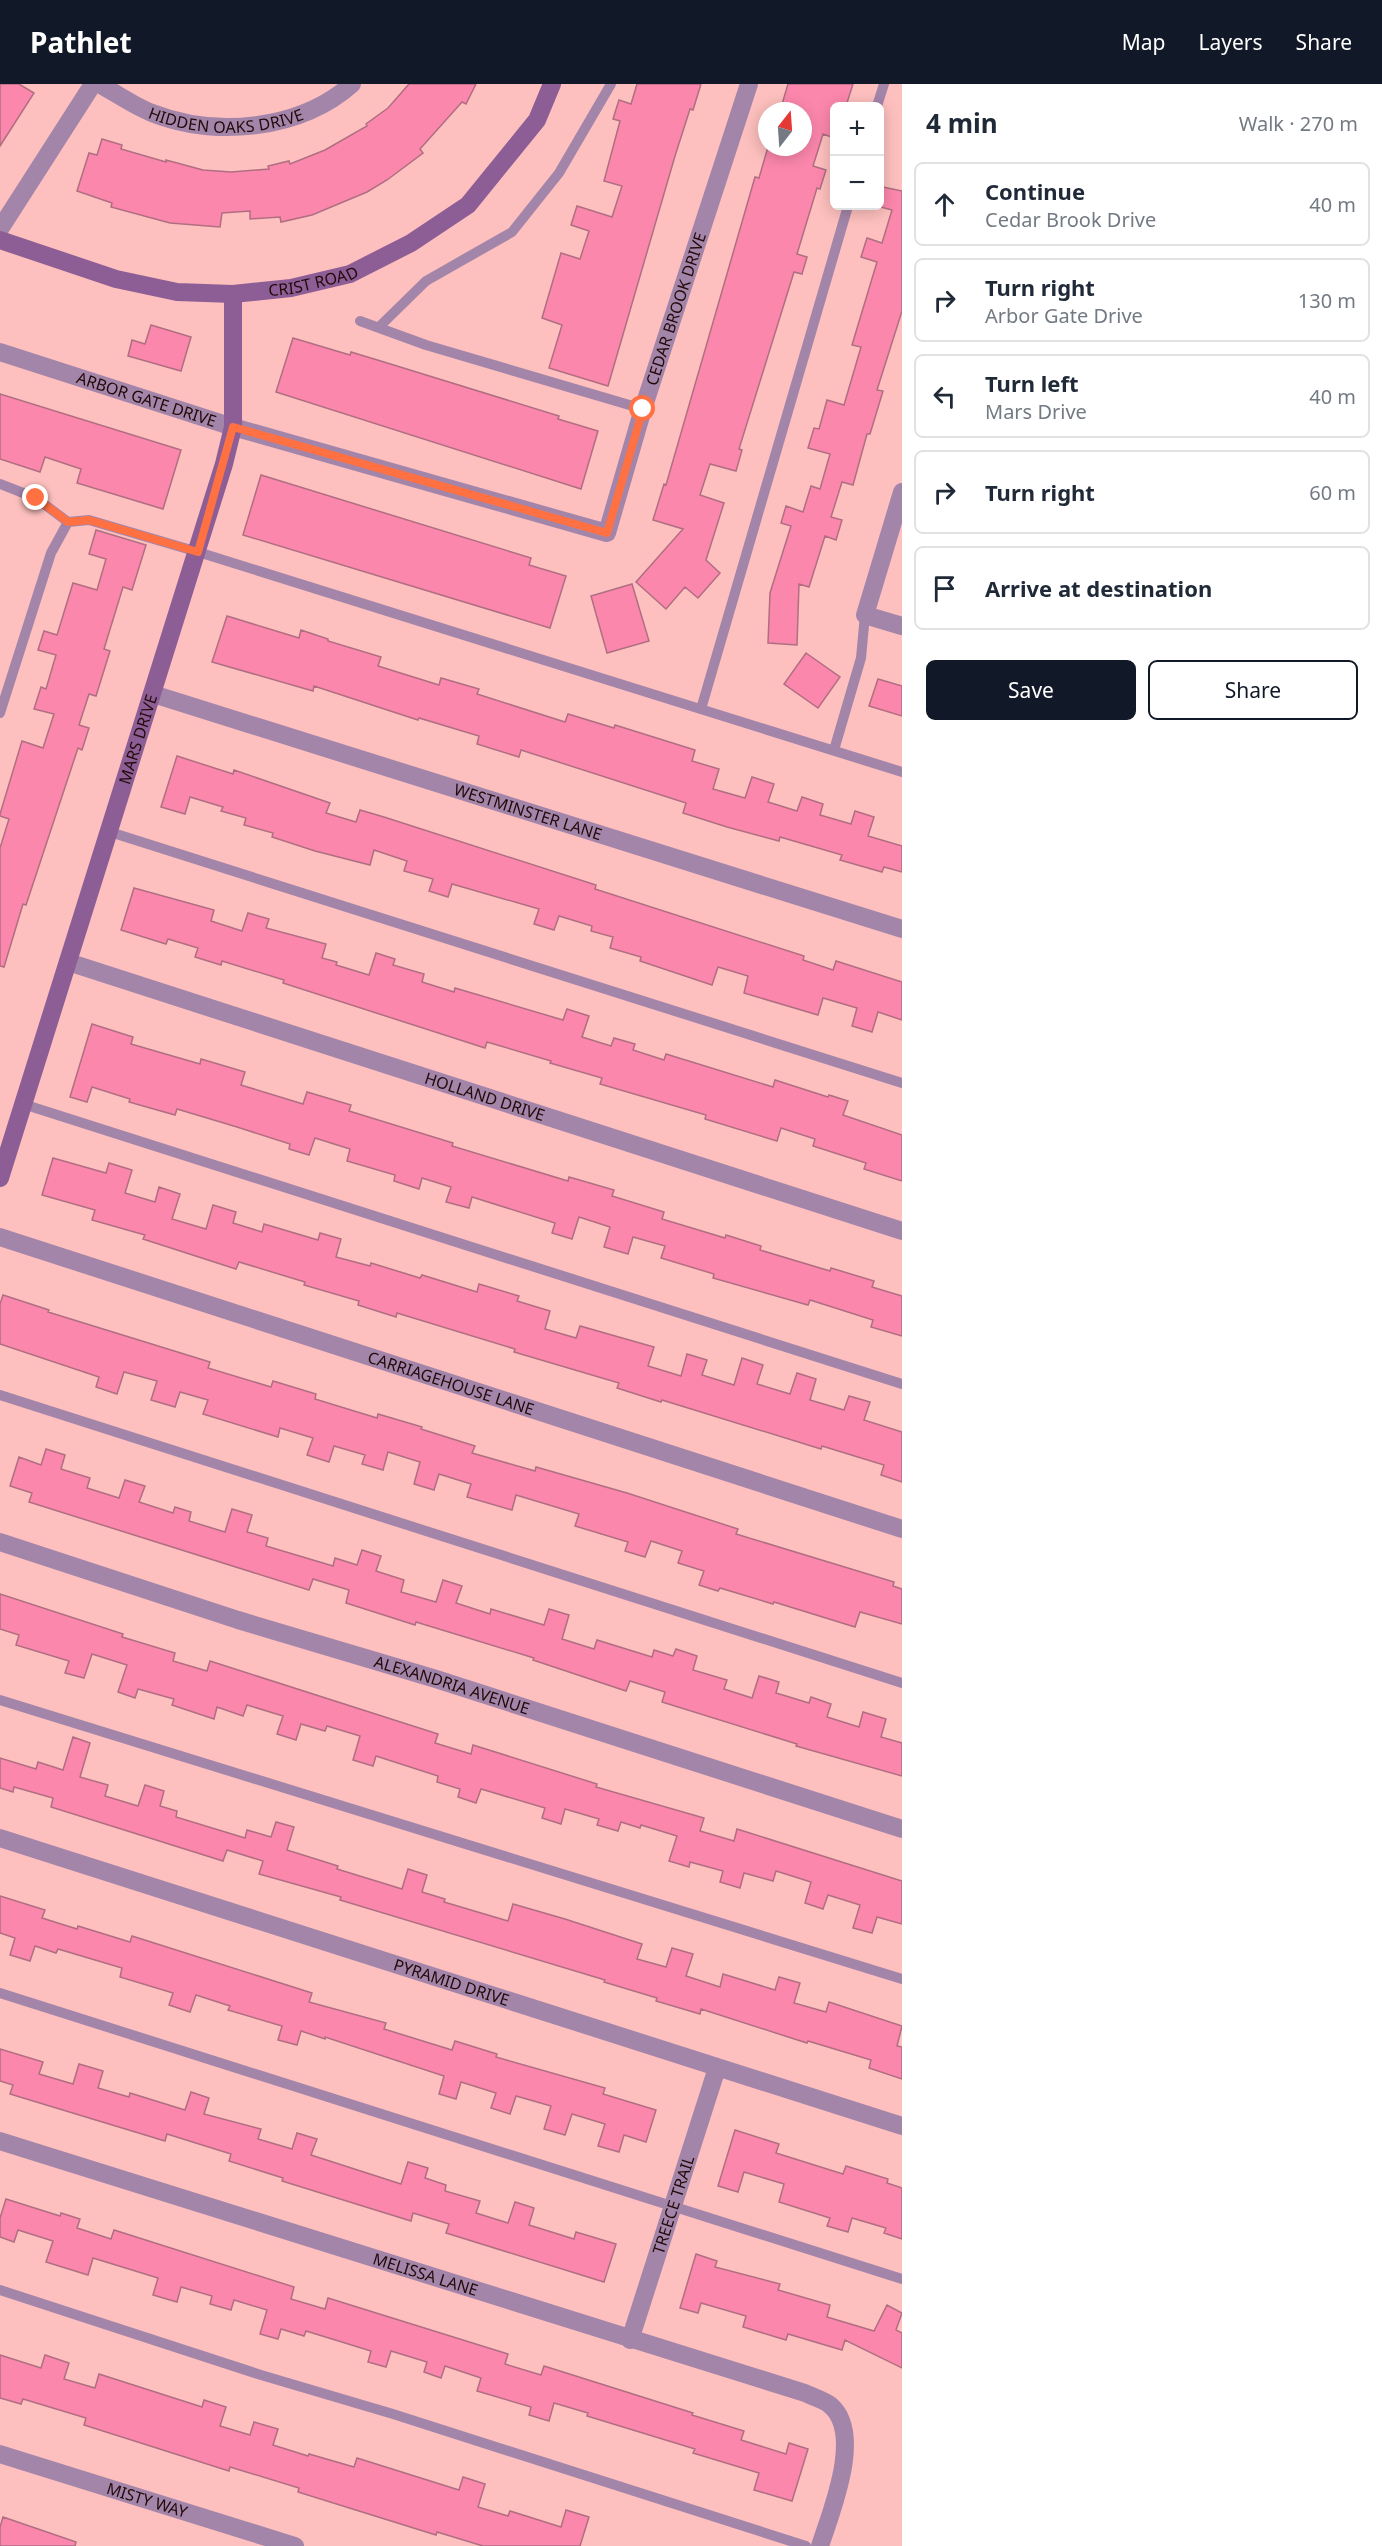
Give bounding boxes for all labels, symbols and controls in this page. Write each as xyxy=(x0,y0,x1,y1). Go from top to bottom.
text: Pathlet xyxy=(30,23,132,61)
text: Map xyxy=(1122,28,1166,56)
text: Layers xyxy=(1199,28,1263,56)
text: Share xyxy=(1296,28,1352,56)
street label: HIDDEN OAKS DRIVE xyxy=(145,102,306,138)
north arrow xyxy=(758,102,812,156)
map controls xyxy=(830,102,884,210)
button: + xyxy=(830,102,884,156)
text: 4 min xyxy=(926,105,998,141)
text: Walk · 270 m xyxy=(1239,110,1358,137)
button: − xyxy=(830,156,884,210)
text: Continue xyxy=(985,176,1085,206)
icon: ahead xyxy=(928,188,961,221)
text: 40 m xyxy=(1309,191,1356,218)
text: Cedar Brook Drive xyxy=(985,206,1156,233)
street label: CEDAR BROOK DRIVE xyxy=(640,229,711,388)
street label: CRIST ROAD xyxy=(267,261,362,301)
text: Turn right xyxy=(985,272,1095,302)
icon: right xyxy=(928,284,961,317)
text: 130 m xyxy=(1298,287,1356,314)
text: Arbor Gate Drive xyxy=(985,302,1143,329)
street label: ARBOR GATE DRIVE xyxy=(74,366,219,432)
text: Turn left xyxy=(985,368,1079,398)
icon: left xyxy=(928,380,961,413)
text: 40 m xyxy=(1309,383,1356,410)
route start xyxy=(629,395,655,421)
text: Mars Drive xyxy=(985,398,1087,425)
icon: right xyxy=(928,476,961,509)
text: Turn right xyxy=(985,477,1095,507)
text: 60 m xyxy=(1309,479,1356,506)
route end xyxy=(22,484,48,510)
icon: arrive xyxy=(928,572,961,605)
text: Arrive at destination xyxy=(985,573,1212,603)
button: Save xyxy=(926,660,1136,720)
button: Share xyxy=(1148,660,1358,720)
street label: MARS DRIVE xyxy=(113,691,162,787)
street label: WESTMINSTER LANE xyxy=(451,778,605,845)
street label: HOLLAND DRIVE xyxy=(422,1067,548,1126)
street label: CARRIAGEHOUSE LANE xyxy=(365,1346,537,1420)
street label: ALEXANDRIA AVENUE xyxy=(372,1650,532,1719)
street label: PYRAMID DRIVE xyxy=(391,1953,512,2011)
street label: TREECE TRAIL xyxy=(647,2152,699,2257)
street label: MELISSA LANE xyxy=(370,2247,481,2301)
street label: MISTY WAY xyxy=(104,2477,191,2523)

